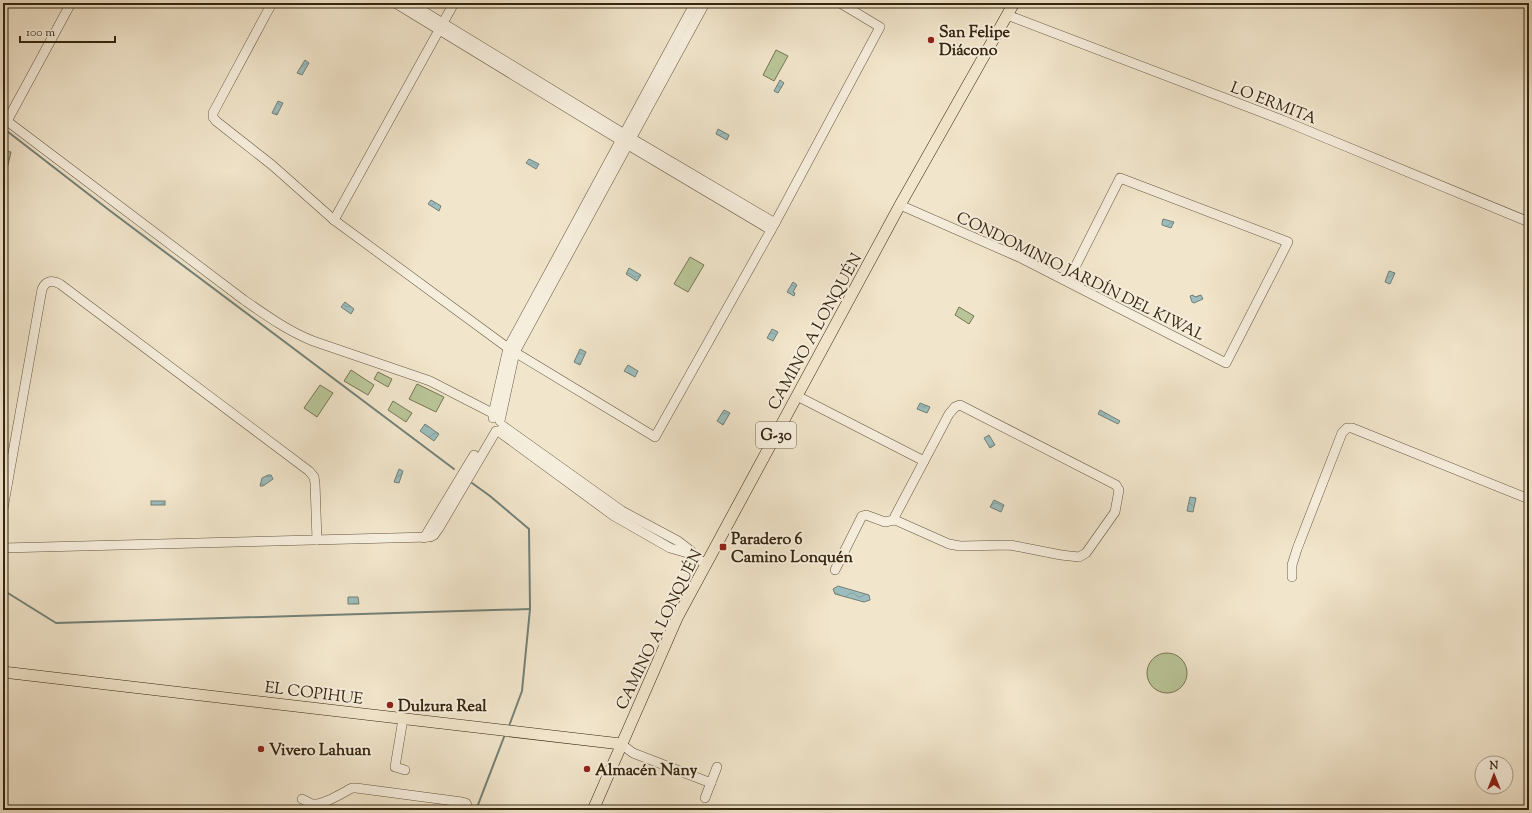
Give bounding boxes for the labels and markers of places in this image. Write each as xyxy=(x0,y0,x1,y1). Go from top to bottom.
place label: San Felipe Diácono xyxy=(939,22,1011,63)
marker: San Felipe Diácono xyxy=(926,35,936,45)
place label: Paradero 6 Camino Lonquén xyxy=(731,529,853,570)
marker: Paradero 6 Camino Lonquén xyxy=(718,542,728,552)
place label: Dulzura Real xyxy=(398,696,487,719)
marker: Dulzura Real xyxy=(385,700,395,710)
place label: Vivero Lahuan xyxy=(269,740,372,763)
marker: Vivero Lahuan xyxy=(256,744,266,754)
place label: Almacén Nany xyxy=(595,760,697,783)
marker: Almacén Nany xyxy=(582,764,592,774)

